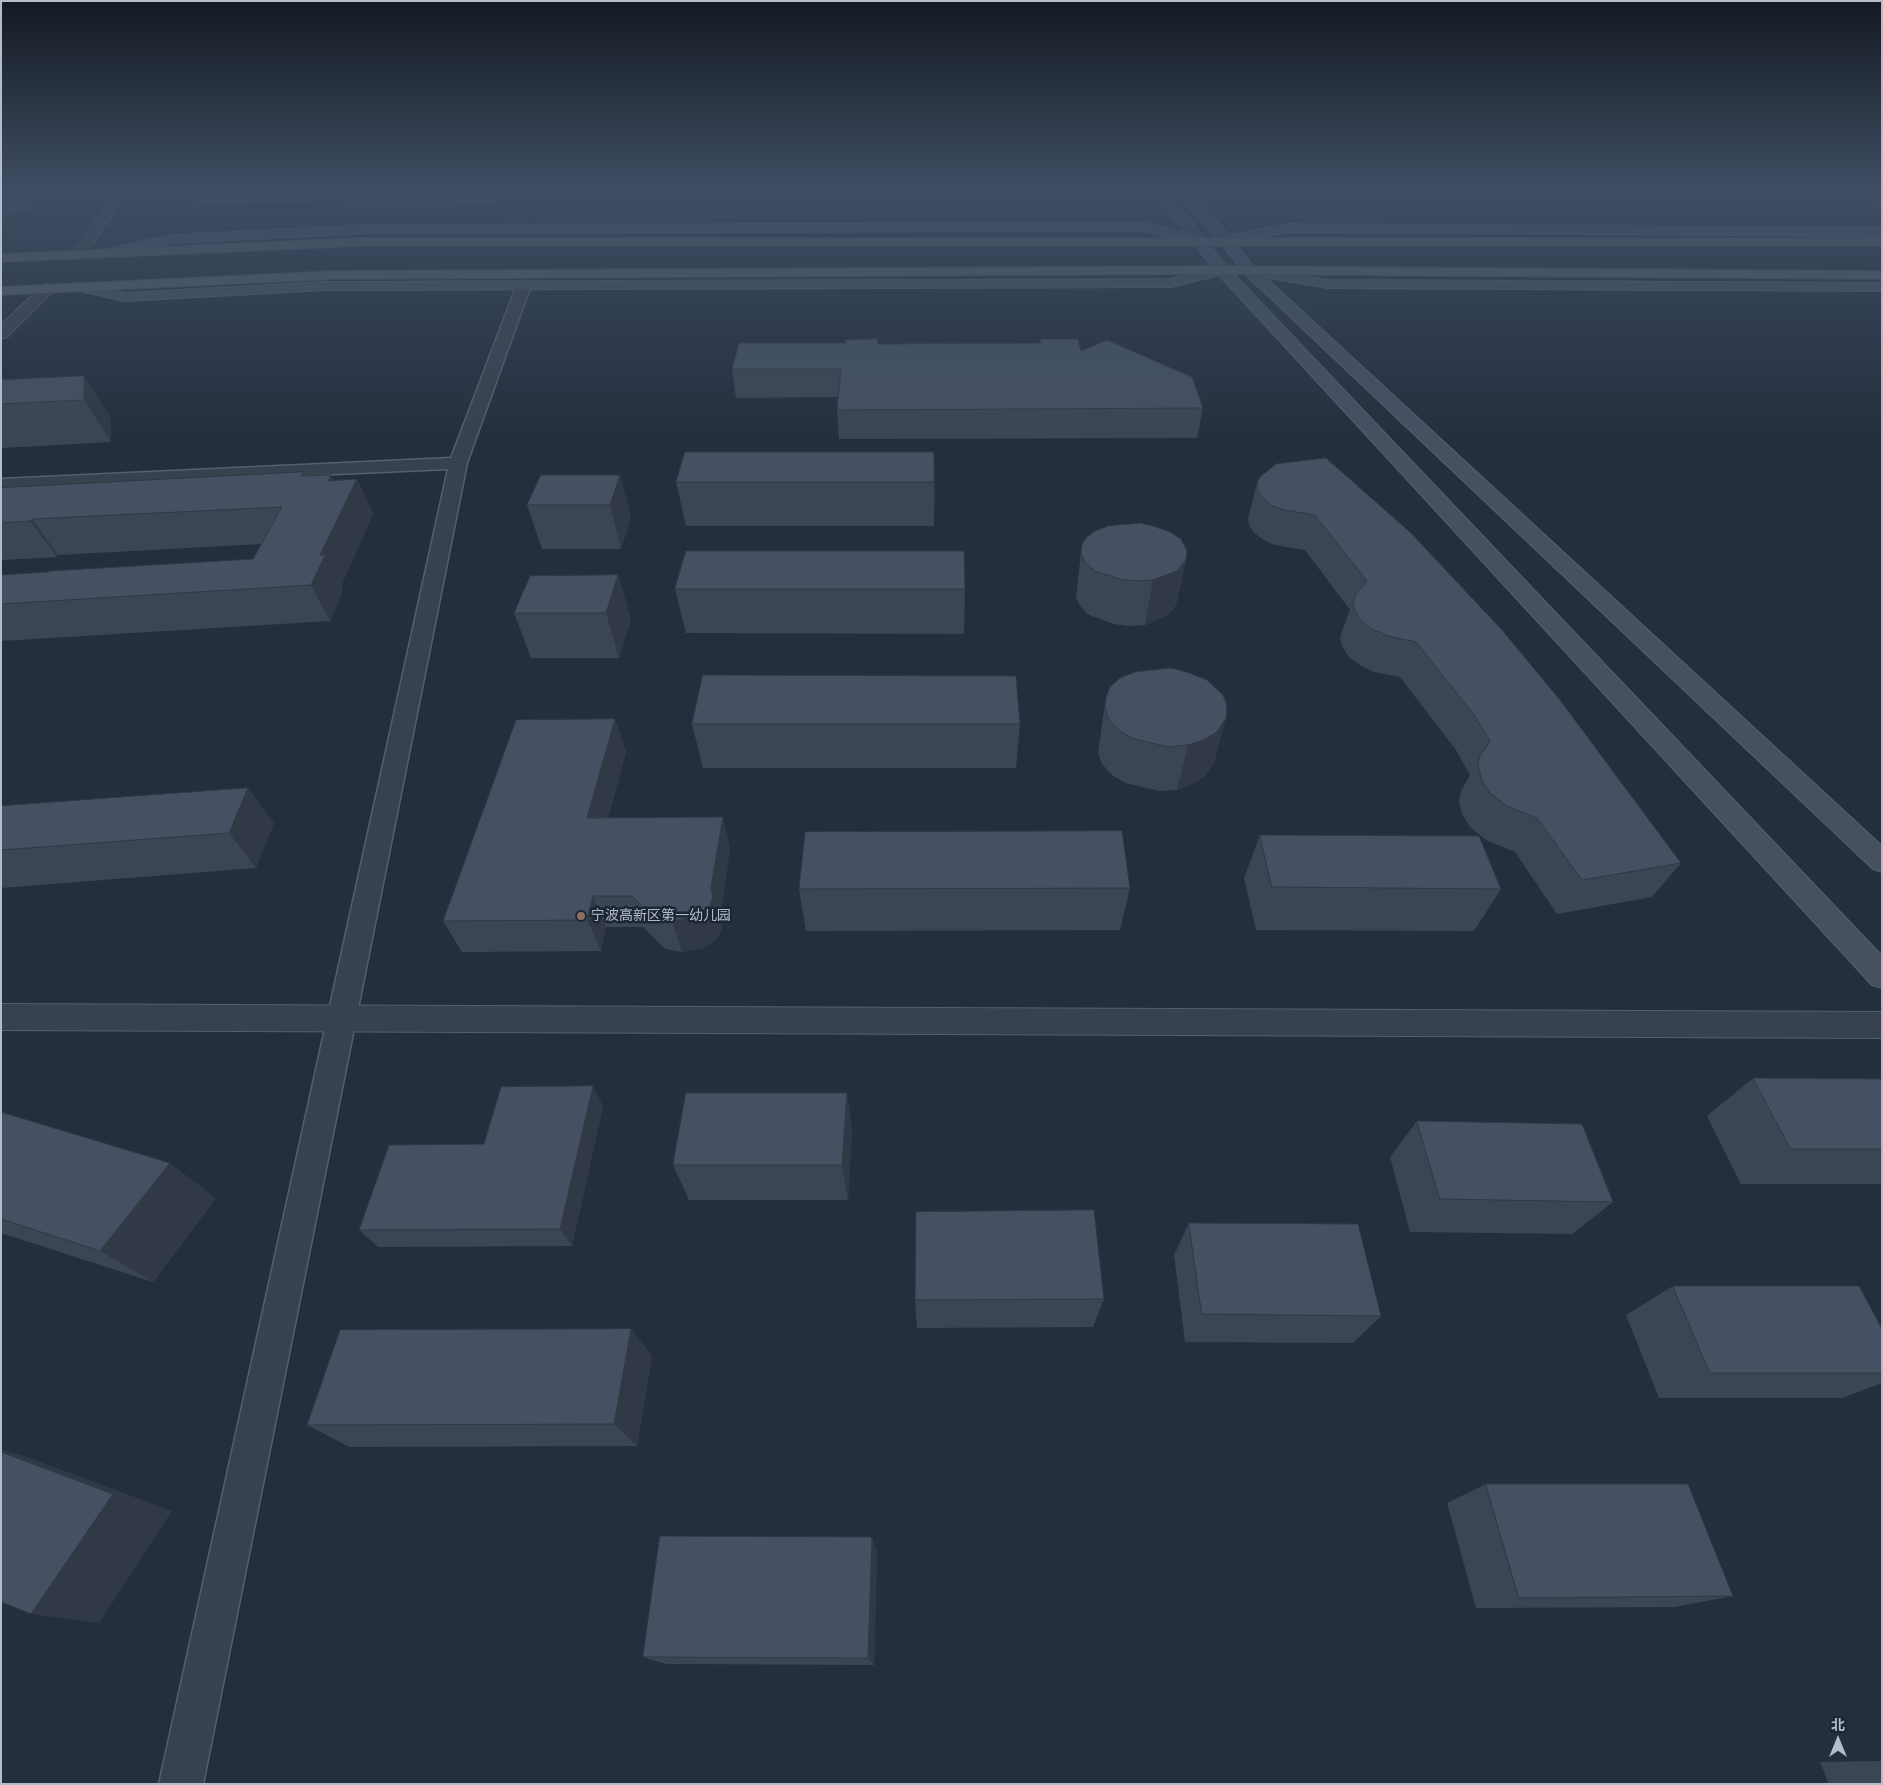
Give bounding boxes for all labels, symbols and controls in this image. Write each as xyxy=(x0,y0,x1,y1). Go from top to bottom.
place label: 宁波高新区第一幼儿园 xyxy=(591,908,731,924)
marker: 宁波高新区第一幼儿园 xyxy=(575,910,587,922)
north arrow xyxy=(1813,1715,1863,1765)
text: 北 xyxy=(1831,1715,1845,1735)

